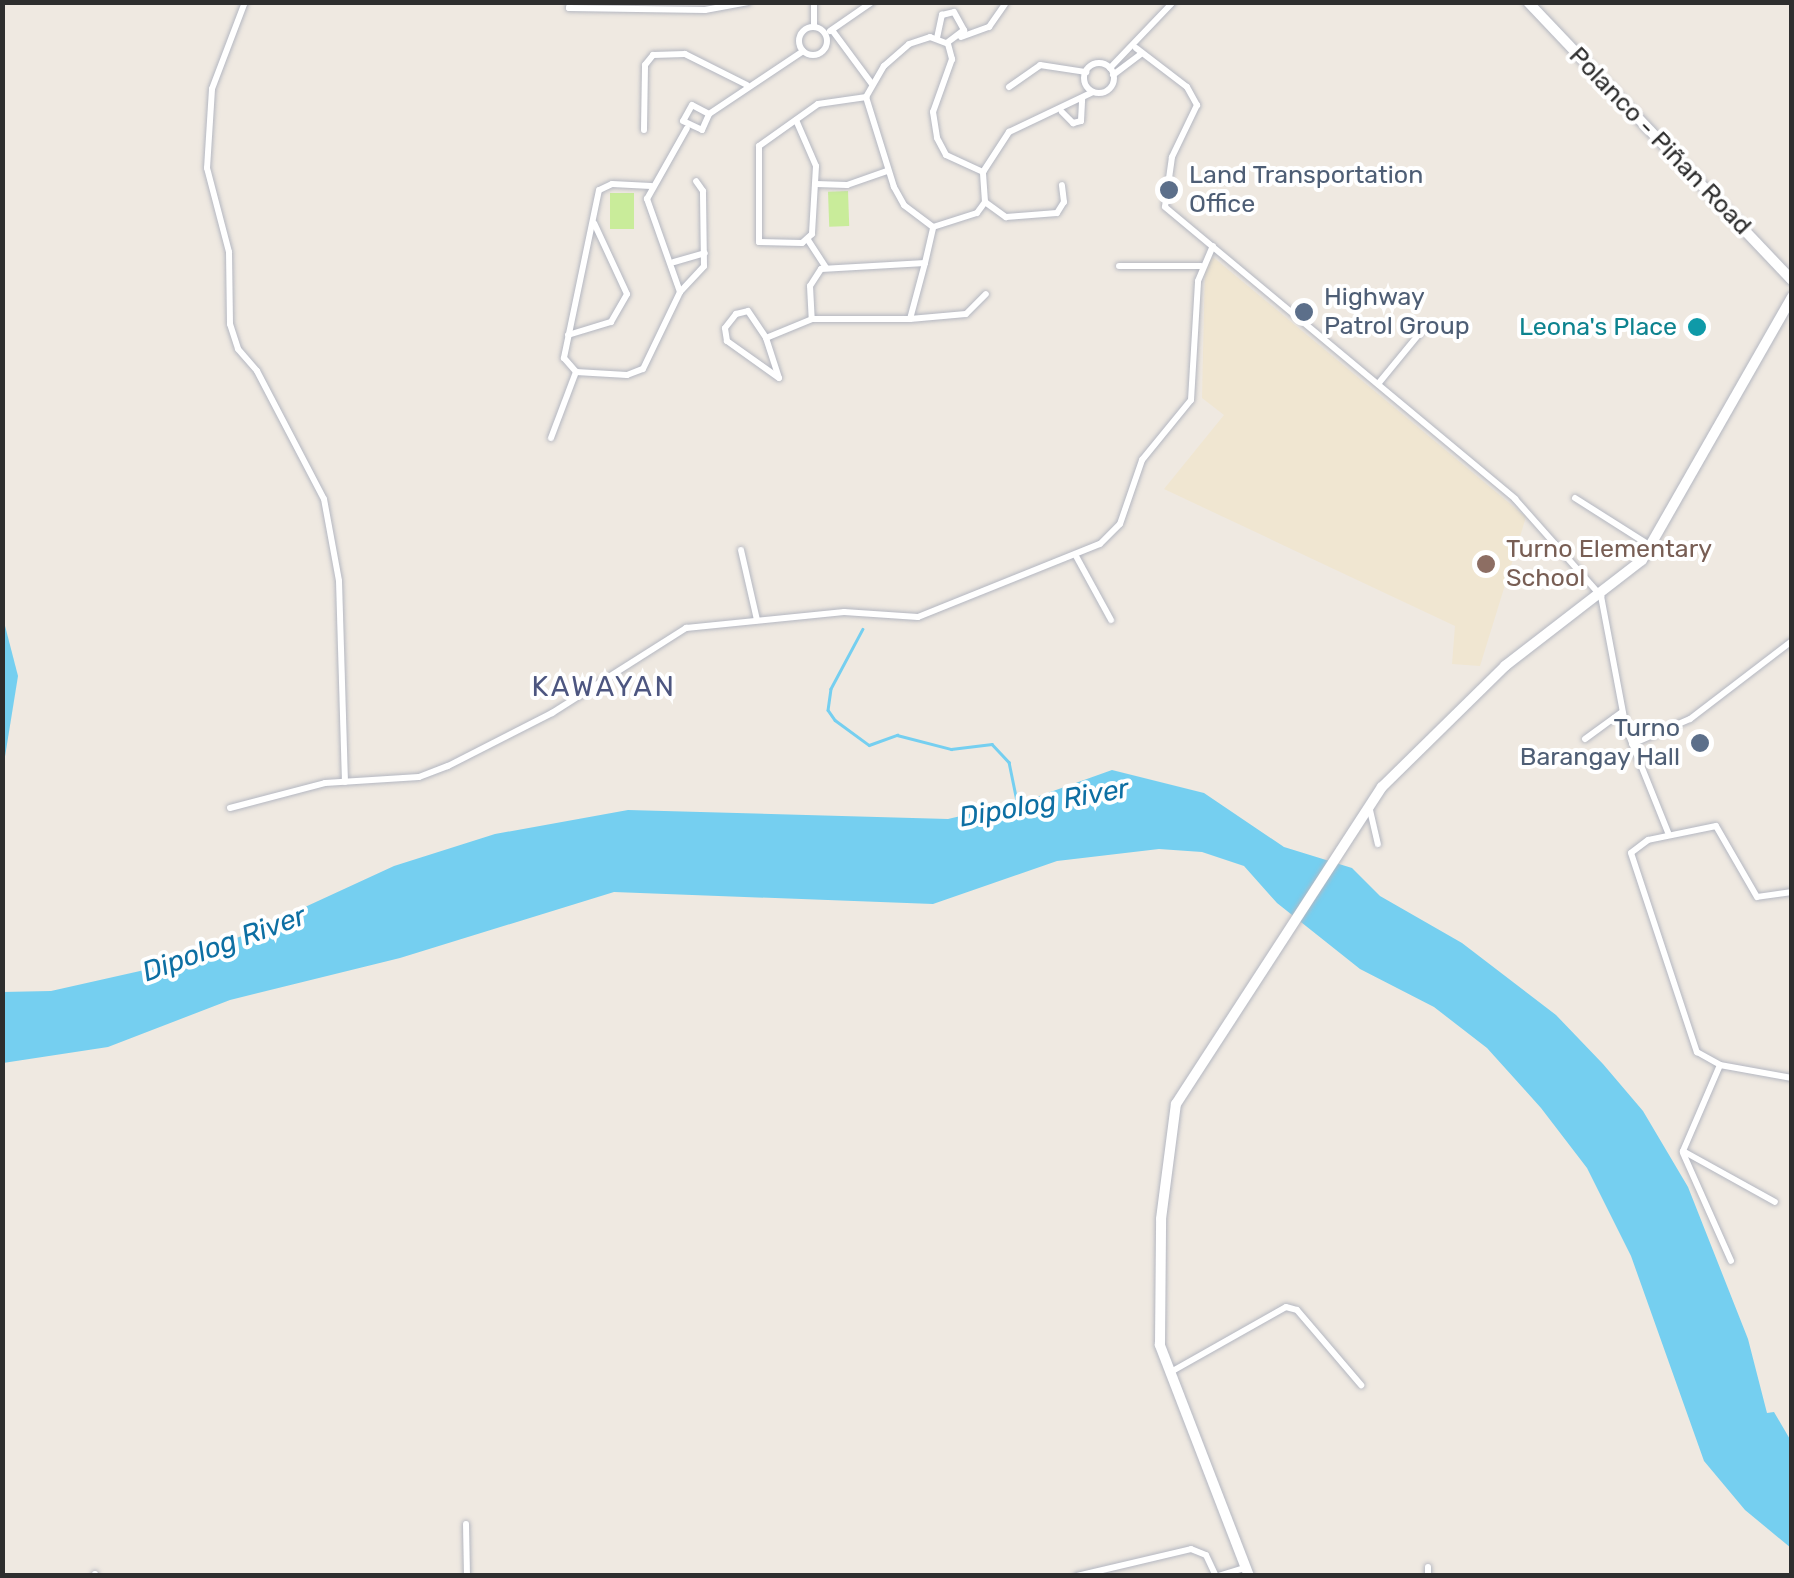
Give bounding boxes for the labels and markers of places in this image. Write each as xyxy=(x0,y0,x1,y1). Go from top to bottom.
place label: Land Transportation Office xyxy=(1189,161,1424,220)
marker: Land Transportation Office xyxy=(1158,179,1180,201)
place label: Highway Patrol Group xyxy=(1324,283,1470,342)
marker: Highway Patrol Group xyxy=(1293,301,1315,323)
place label: Leona's Place xyxy=(1519,312,1677,342)
marker: Leona's Place xyxy=(1686,316,1708,338)
place label: Turno Elementary School xyxy=(1506,535,1712,594)
marker: Turno Elementary School xyxy=(1475,553,1497,575)
place label: Turno Barangay Hall xyxy=(1519,714,1680,773)
marker: Turno Barangay Hall xyxy=(1689,732,1711,754)

